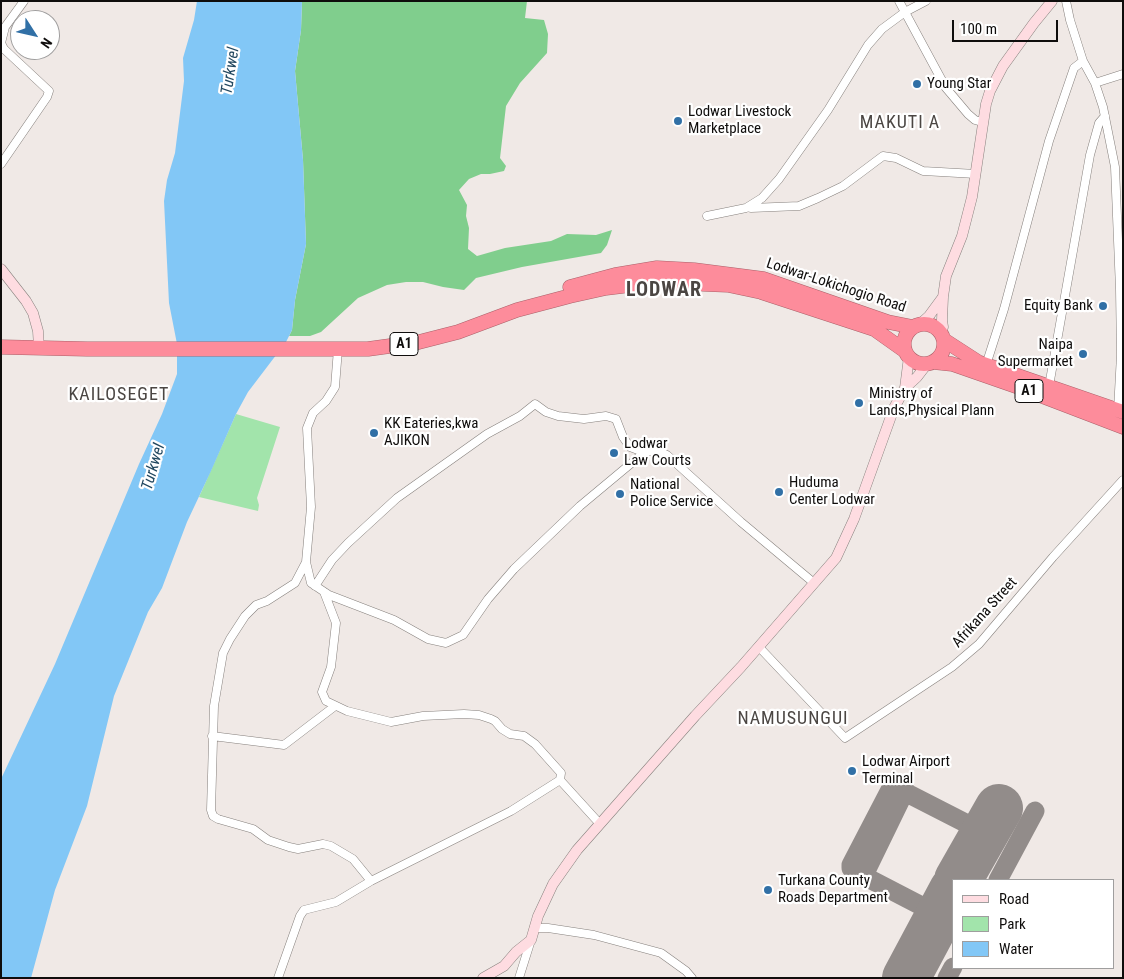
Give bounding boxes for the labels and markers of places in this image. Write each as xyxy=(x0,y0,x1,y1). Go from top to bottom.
place label: Young Star xyxy=(927,75,991,93)
marker: Young Star xyxy=(911,78,923,90)
place label: Lodwar Livestock Marketplace xyxy=(688,103,791,138)
marker: Lodwar Livestock Marketplace xyxy=(672,115,684,127)
place label: Equity Bank xyxy=(1024,297,1093,315)
marker: Equity Bank xyxy=(1097,300,1109,312)
place label: Naipa Supermarket xyxy=(998,336,1073,371)
marker: Naipa Supermarket xyxy=(1077,348,1089,360)
place label: Ministry of Lands,Physical Plann xyxy=(869,385,994,420)
marker: Ministry of Lands,Physical Plann xyxy=(853,397,865,409)
place label: KK Eateries,kwa AJIKON xyxy=(384,415,478,450)
marker: KK Eateries,kwa AJIKON xyxy=(368,427,380,439)
place label: Lodwar Law Courts xyxy=(624,435,691,470)
marker: Lodwar Law Courts xyxy=(608,447,620,459)
place label: Huduma Center Lodwar xyxy=(789,474,875,509)
place label: National Police Service xyxy=(630,476,713,511)
marker: Huduma Center Lodwar xyxy=(773,486,785,498)
marker: National Police Service xyxy=(614,488,626,500)
place label: Lodwar Airport Terminal xyxy=(862,753,950,788)
marker: Lodwar Airport Terminal xyxy=(846,765,858,777)
place label: Turkana County Roads Department xyxy=(778,872,888,907)
marker: Turkana County Roads Department xyxy=(762,884,774,896)

